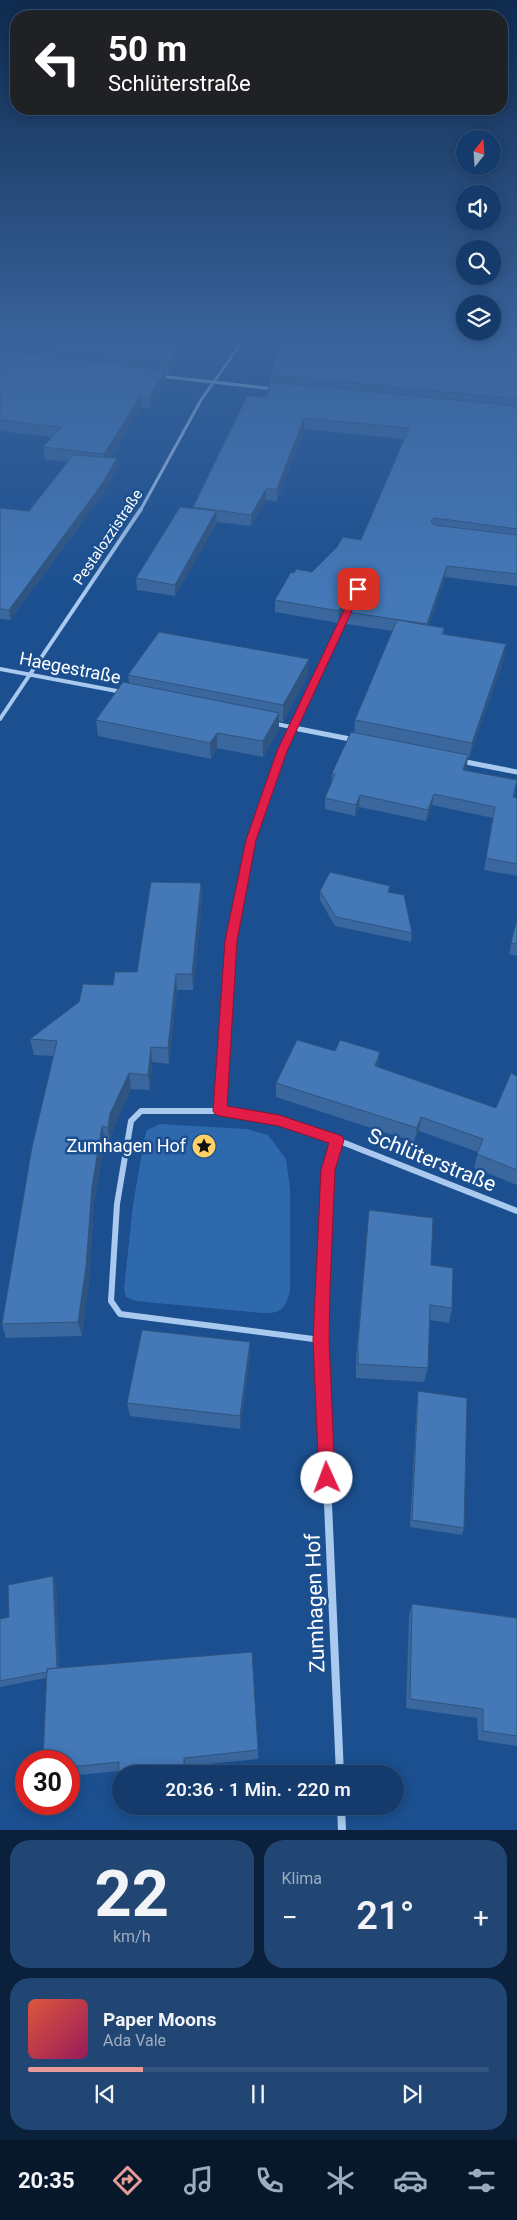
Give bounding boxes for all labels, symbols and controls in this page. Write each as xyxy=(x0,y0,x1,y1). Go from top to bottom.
text: 50 m xyxy=(108,29,187,70)
icon: left xyxy=(25,30,90,95)
text: Schlüterstraße xyxy=(108,71,251,96)
north arrow xyxy=(456,130,501,175)
map controls xyxy=(456,130,501,340)
button: sound xyxy=(456,185,501,230)
button: search xyxy=(456,240,501,285)
button: layers xyxy=(456,295,501,340)
street label: Pestalozzistraße xyxy=(69,486,147,588)
pin xyxy=(337,568,379,610)
icon: arrive xyxy=(344,575,372,603)
street label: Haegestraße xyxy=(18,647,123,688)
street label: Schlüterstraße xyxy=(364,1123,500,1197)
place icon: Zumhagen Hof xyxy=(191,1133,217,1159)
place label: Zumhagen Hof xyxy=(67,1135,187,1156)
position arrow xyxy=(300,1451,352,1503)
street label: Zumhagen Hof xyxy=(301,1532,329,1673)
speed limit sign: 30 xyxy=(15,1750,80,1815)
text: 20:36 · 1 Min. · 220 m xyxy=(165,1778,351,1801)
text: 22 xyxy=(94,1856,169,1932)
text: Klima xyxy=(282,1869,322,1888)
text: 21° xyxy=(356,1894,414,1938)
text: − xyxy=(282,1901,298,1934)
text: + xyxy=(473,1901,489,1934)
text: km/h xyxy=(113,1927,151,1946)
text: Paper Moons xyxy=(103,2008,216,2031)
text: Ada Vale xyxy=(103,2031,166,2050)
icon: previous xyxy=(91,2080,119,2108)
icon: pause xyxy=(244,2080,272,2108)
icon: next xyxy=(398,2080,426,2108)
icon: directions xyxy=(110,2163,145,2198)
icon: music xyxy=(181,2163,216,2198)
icon: phone xyxy=(252,2163,287,2198)
icon: climate xyxy=(323,2163,358,2198)
icon: car xyxy=(393,2163,428,2198)
icon: filters xyxy=(464,2163,499,2198)
text: 20:35 xyxy=(18,2168,75,2193)

